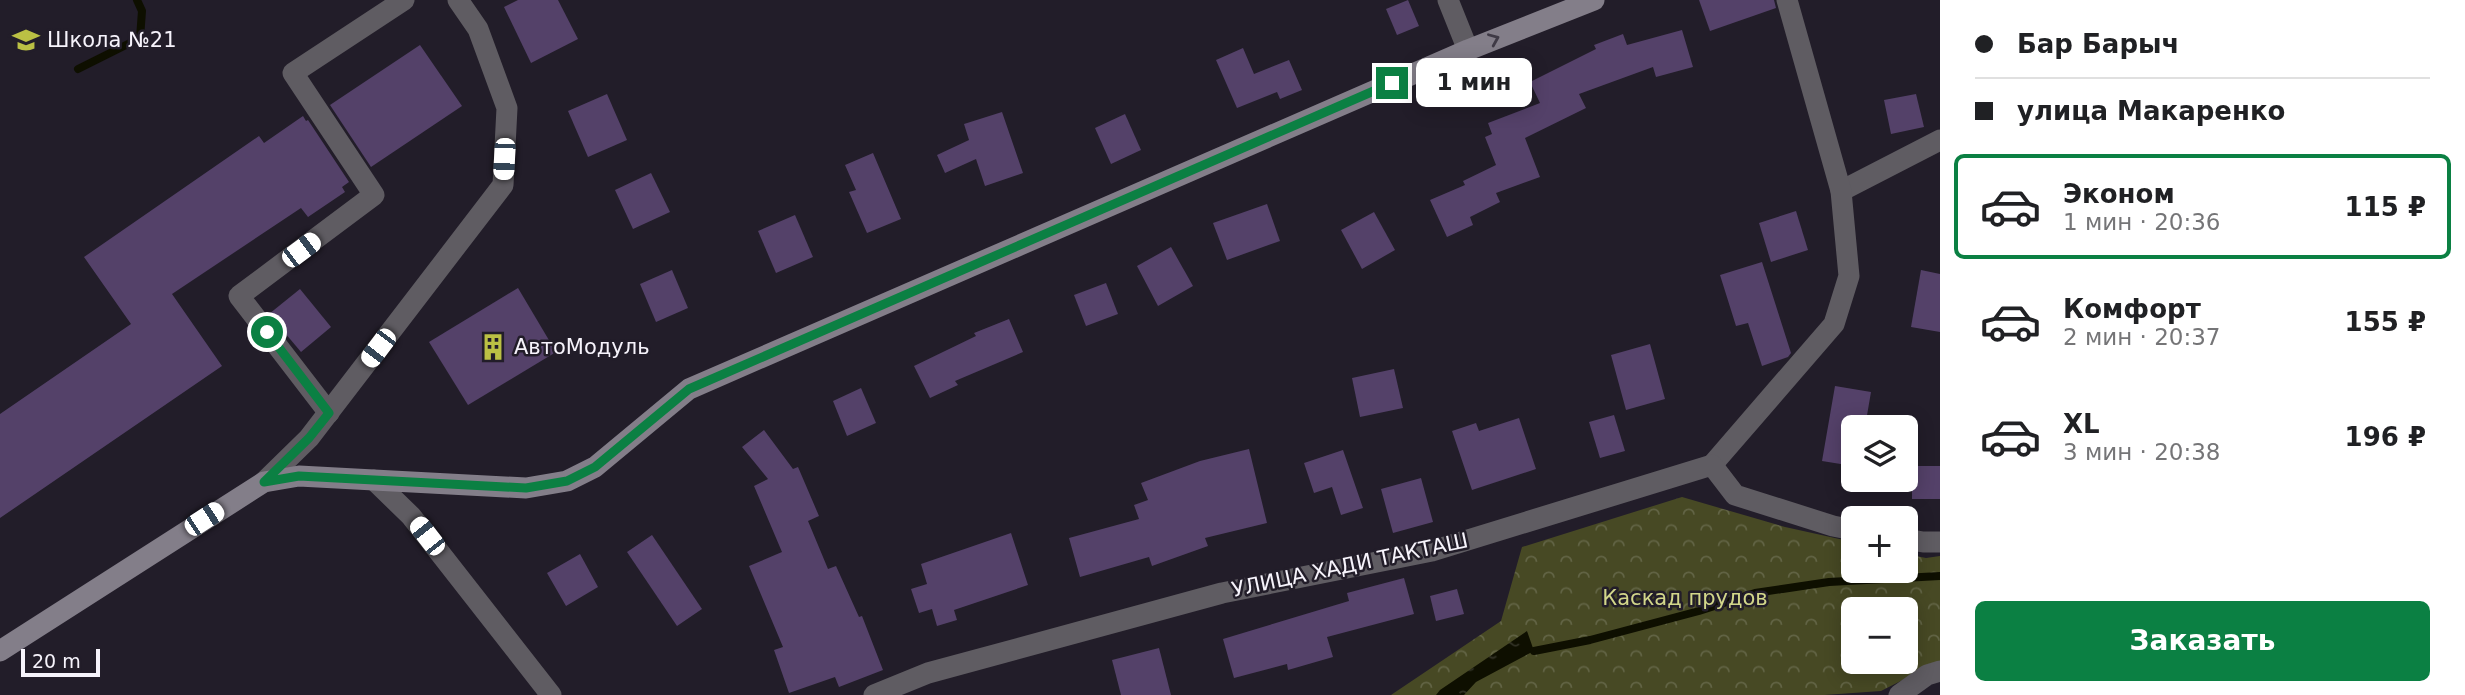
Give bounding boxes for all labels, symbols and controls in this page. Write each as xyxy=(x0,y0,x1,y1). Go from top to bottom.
school or university icon: Школа №21 xyxy=(11,25,41,55)
place label: Школа №21 xyxy=(47,28,177,52)
text: Бар Барыч xyxy=(2017,29,2179,59)
one-way arrow xyxy=(1487,33,1499,47)
callout: 1 мин xyxy=(1416,58,1532,108)
route end xyxy=(1376,67,1408,99)
text: 1 мин xyxy=(1437,69,1511,95)
text: улица Макаренко xyxy=(2017,96,2285,126)
car xyxy=(493,137,516,181)
icon: car xyxy=(1979,175,2042,238)
text: Эконом xyxy=(2063,179,2175,209)
text: 115 ₽ xyxy=(2345,192,2426,222)
text: 1 мин · 20:36 xyxy=(2063,209,2221,235)
car xyxy=(278,229,325,271)
icon: car xyxy=(1979,290,2042,353)
text: Комфорт xyxy=(2063,294,2201,324)
text: 155 ₽ xyxy=(2345,307,2426,337)
route start xyxy=(251,316,283,348)
text: 2 мин · 20:37 xyxy=(2063,324,2221,350)
car xyxy=(357,325,400,371)
building icon: АвтоМодуль xyxy=(478,332,508,362)
place label: АвтоМодуль xyxy=(514,335,650,359)
icon: car xyxy=(1979,405,2042,468)
text: XL xyxy=(2063,409,2100,439)
map controls xyxy=(1841,415,1918,674)
button: layers xyxy=(1841,415,1918,492)
text: 196 ₽ xyxy=(2345,422,2426,452)
text: 3 мин · 20:38 xyxy=(2063,439,2221,465)
car xyxy=(181,499,228,539)
button: + xyxy=(1841,506,1918,583)
car xyxy=(406,513,449,559)
street label: УЛИЦА ХАДИ ТАКТАШ xyxy=(1230,528,1470,602)
park label: Каскад прудов xyxy=(1602,586,1768,610)
button: − xyxy=(1841,597,1918,674)
button: Заказать xyxy=(1975,601,2430,681)
scale bar xyxy=(21,646,100,678)
text: 20 m xyxy=(32,650,81,672)

